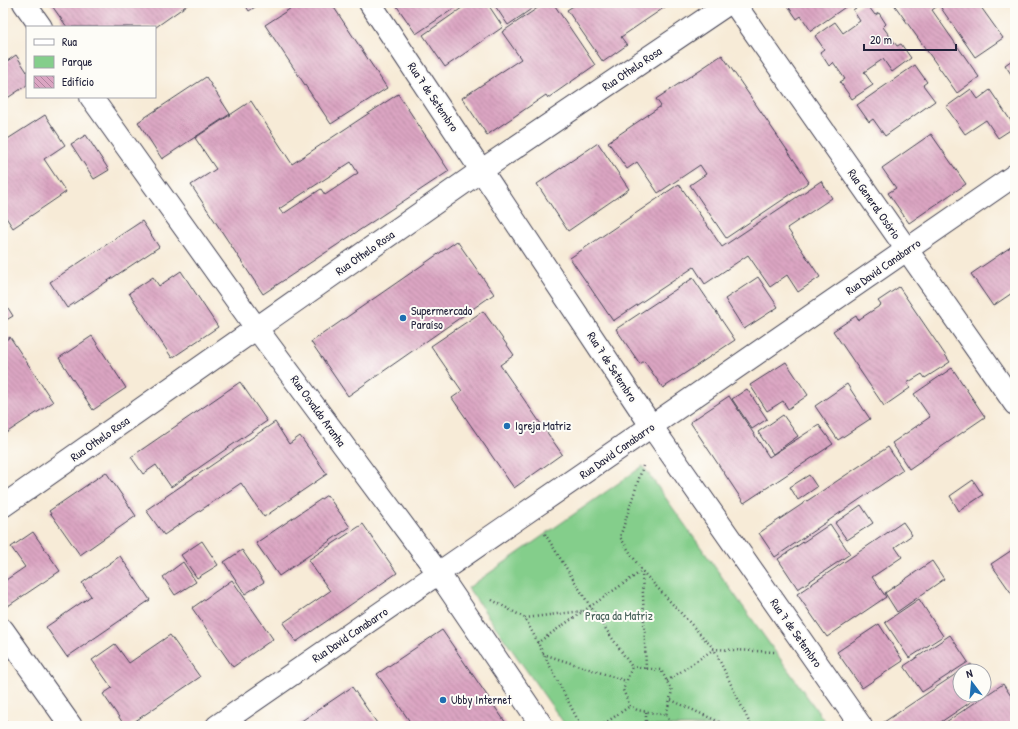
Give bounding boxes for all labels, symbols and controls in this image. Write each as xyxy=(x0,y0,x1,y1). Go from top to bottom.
legend xyxy=(26,26,156,98)
scale bar xyxy=(864,26,956,52)
text: 20 m xyxy=(870,31,892,48)
text: Rua xyxy=(62,33,77,50)
street label: Rua Othelo Rosa xyxy=(598,42,665,95)
text: Parque xyxy=(62,53,92,70)
street label: Rua 7 de Setembro xyxy=(404,59,463,135)
text: Edifício xyxy=(62,73,94,90)
street label: Rua General Osório xyxy=(844,165,905,242)
street label: Rua Othelo Rosa xyxy=(332,226,398,279)
street label: Rua David Canabarro xyxy=(842,234,924,299)
place label: Supermercado Paraíso xyxy=(411,302,472,333)
marker: Supermercado Paraíso xyxy=(398,313,408,323)
street label: Rua 7 de Setembro xyxy=(583,328,642,405)
street label: Rua Osvaldo Aranha xyxy=(287,372,350,450)
street label: Rua Othelo Rosa xyxy=(67,412,133,465)
place label: Igreja Matriz xyxy=(515,417,571,434)
street label: Rua David Canabarro xyxy=(576,418,658,483)
marker: Igreja Matriz xyxy=(502,421,512,431)
street label: Rua 7 de Setembro xyxy=(766,595,827,671)
street label: Rua David Canabarro xyxy=(308,603,391,666)
park label: Praça da Matriz xyxy=(585,607,653,624)
north arrow xyxy=(952,663,992,703)
text: N xyxy=(964,666,974,681)
place label: Ubby Internet xyxy=(451,691,512,708)
marker: Ubby Internet xyxy=(438,695,448,705)

